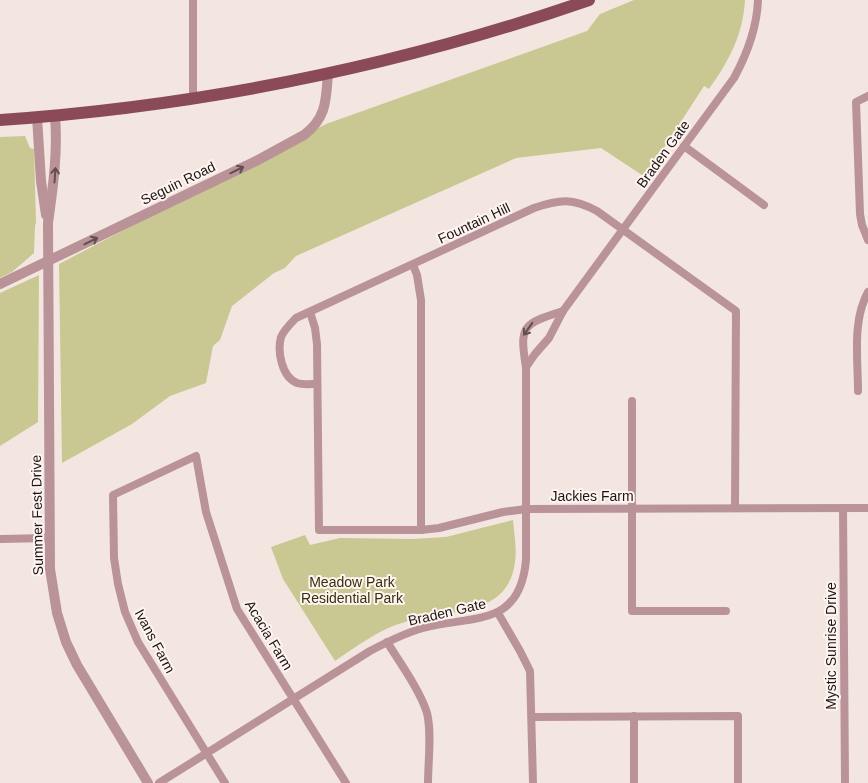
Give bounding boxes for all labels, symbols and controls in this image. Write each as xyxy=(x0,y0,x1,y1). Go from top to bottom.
street label: Braden Gate xyxy=(633,117,693,191)
street label: Seguin Road xyxy=(138,158,218,208)
one-way arrow xyxy=(229,165,244,174)
one-way arrow xyxy=(50,167,59,183)
street label: Fountain Hill xyxy=(435,199,513,247)
one-way arrow xyxy=(83,236,98,245)
one-way arrow xyxy=(523,322,533,336)
street label: Summer Fest Drive xyxy=(28,454,46,575)
street label: Jackies Farm xyxy=(550,488,634,504)
park label: Meadow Park Residential Park xyxy=(301,574,404,606)
street label: Mystic Sunrise Drive xyxy=(823,582,839,710)
street label: Braden Gate xyxy=(407,595,488,629)
street label: Acacia Farm xyxy=(242,597,296,673)
street label: Ivans Farm xyxy=(132,606,178,676)

